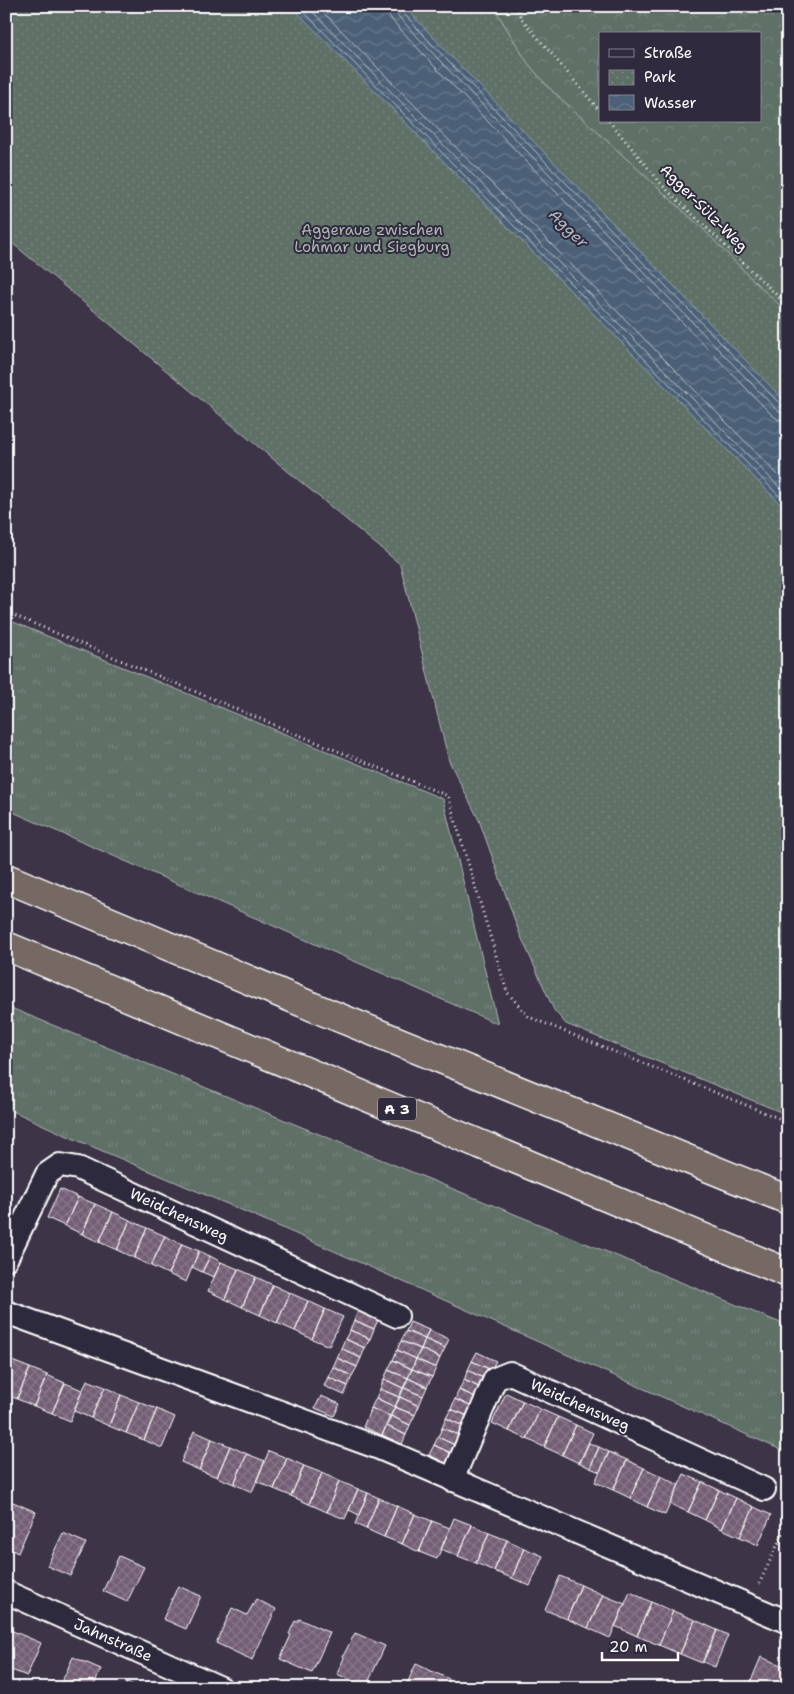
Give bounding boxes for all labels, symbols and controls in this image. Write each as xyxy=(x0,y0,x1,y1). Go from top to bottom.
legend xyxy=(599,32,762,122)
text: Straße xyxy=(644,43,692,63)
text: Park xyxy=(644,67,676,87)
text: Wasser xyxy=(644,93,697,113)
street label: Agger-Sülz-Weg xyxy=(656,160,752,256)
water label: Agger xyxy=(544,204,593,253)
park label: Aggeraue zwischen Lohmar und Siegburg xyxy=(294,220,450,257)
road number: A 3 xyxy=(378,1098,416,1120)
street label: Weidchensweg xyxy=(126,1183,232,1247)
street label: Weidchensweg xyxy=(527,1374,633,1436)
street label: Jahnstraße xyxy=(71,1614,155,1666)
scale bar xyxy=(602,1629,678,1661)
text: 20 m xyxy=(609,1637,648,1657)

